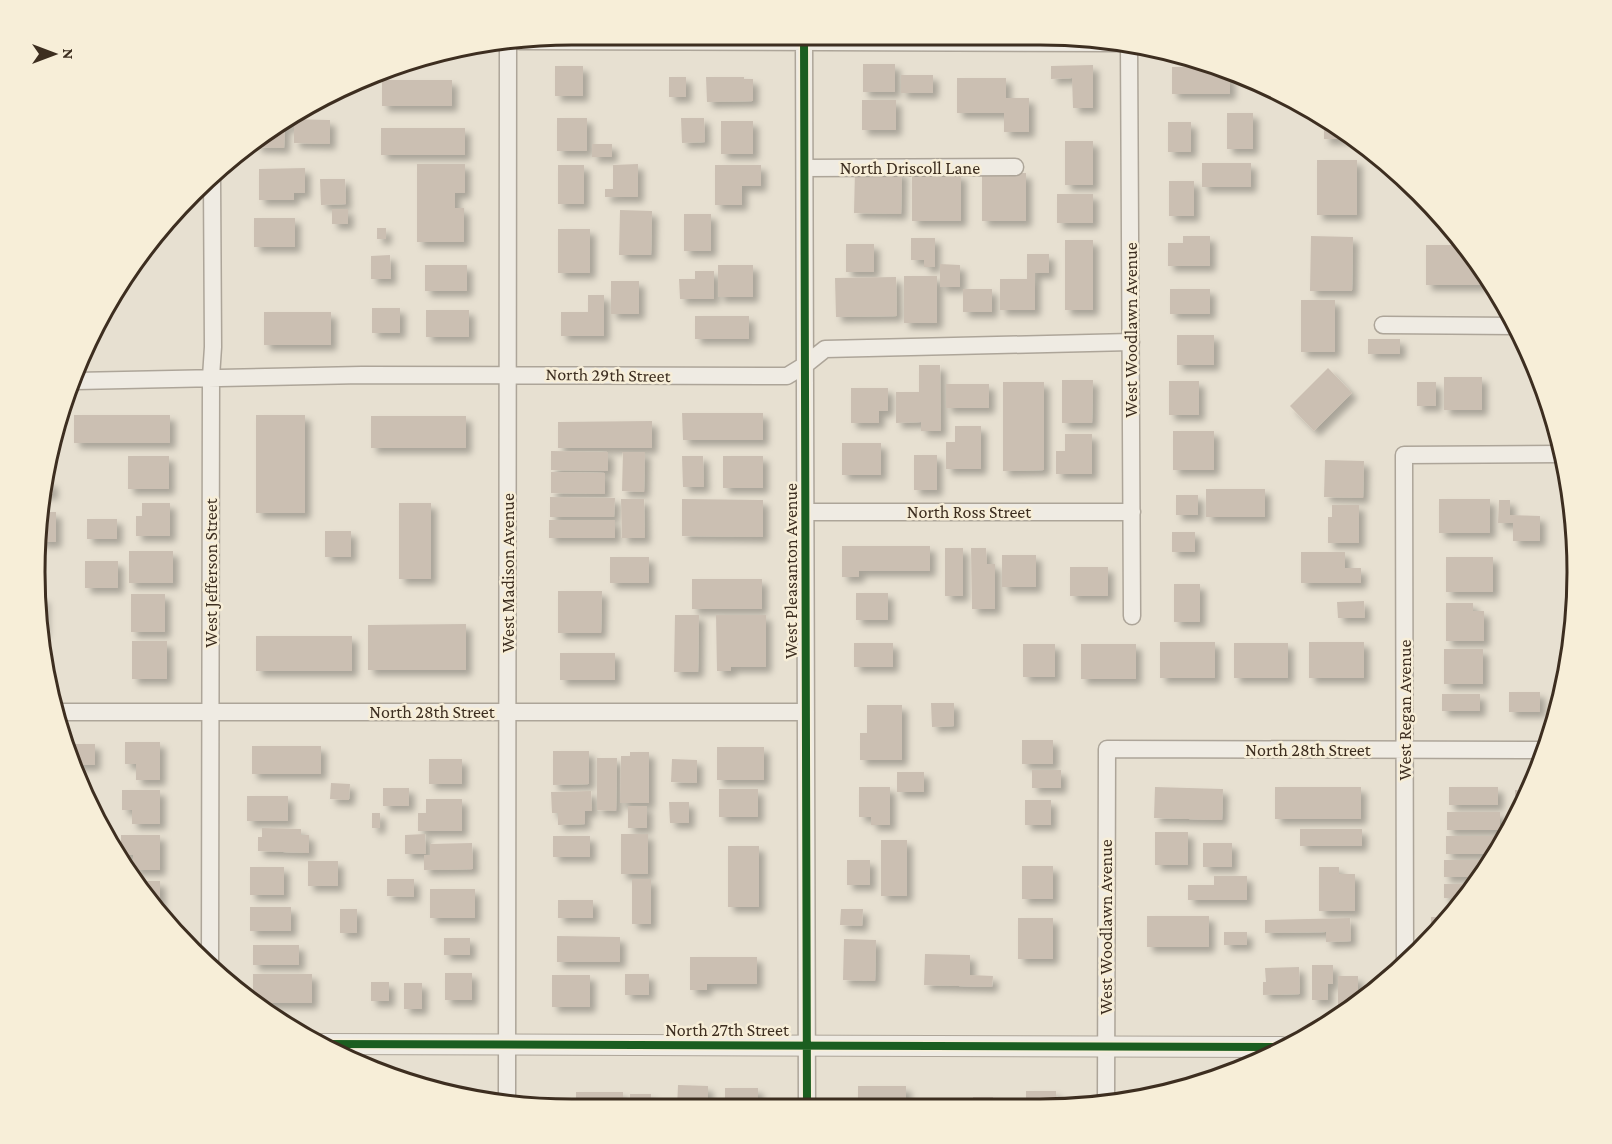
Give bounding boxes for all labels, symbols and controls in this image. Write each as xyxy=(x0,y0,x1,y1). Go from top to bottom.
north arrow xyxy=(24,24,84,84)
text: N xyxy=(60,49,77,60)
street label: North Driscoll Lane xyxy=(840,158,980,178)
street label: West Woodlawn Avenue xyxy=(1121,242,1141,418)
street label: North 29th Street xyxy=(545,364,672,386)
street label: West Pleasanton Avenue xyxy=(781,483,801,659)
street label: West Madison Avenue xyxy=(498,493,518,653)
street label: West Jefferson Street xyxy=(201,497,221,648)
street label: North Ross Street xyxy=(907,502,1032,522)
street label: West Regan Avenue xyxy=(1395,640,1415,780)
street label: North 28th Street xyxy=(369,702,496,722)
street label: North 28th Street xyxy=(1245,740,1372,760)
street label: West Woodlawn Avenue xyxy=(1096,839,1116,1015)
street label: North 27th Street xyxy=(665,1020,790,1040)

